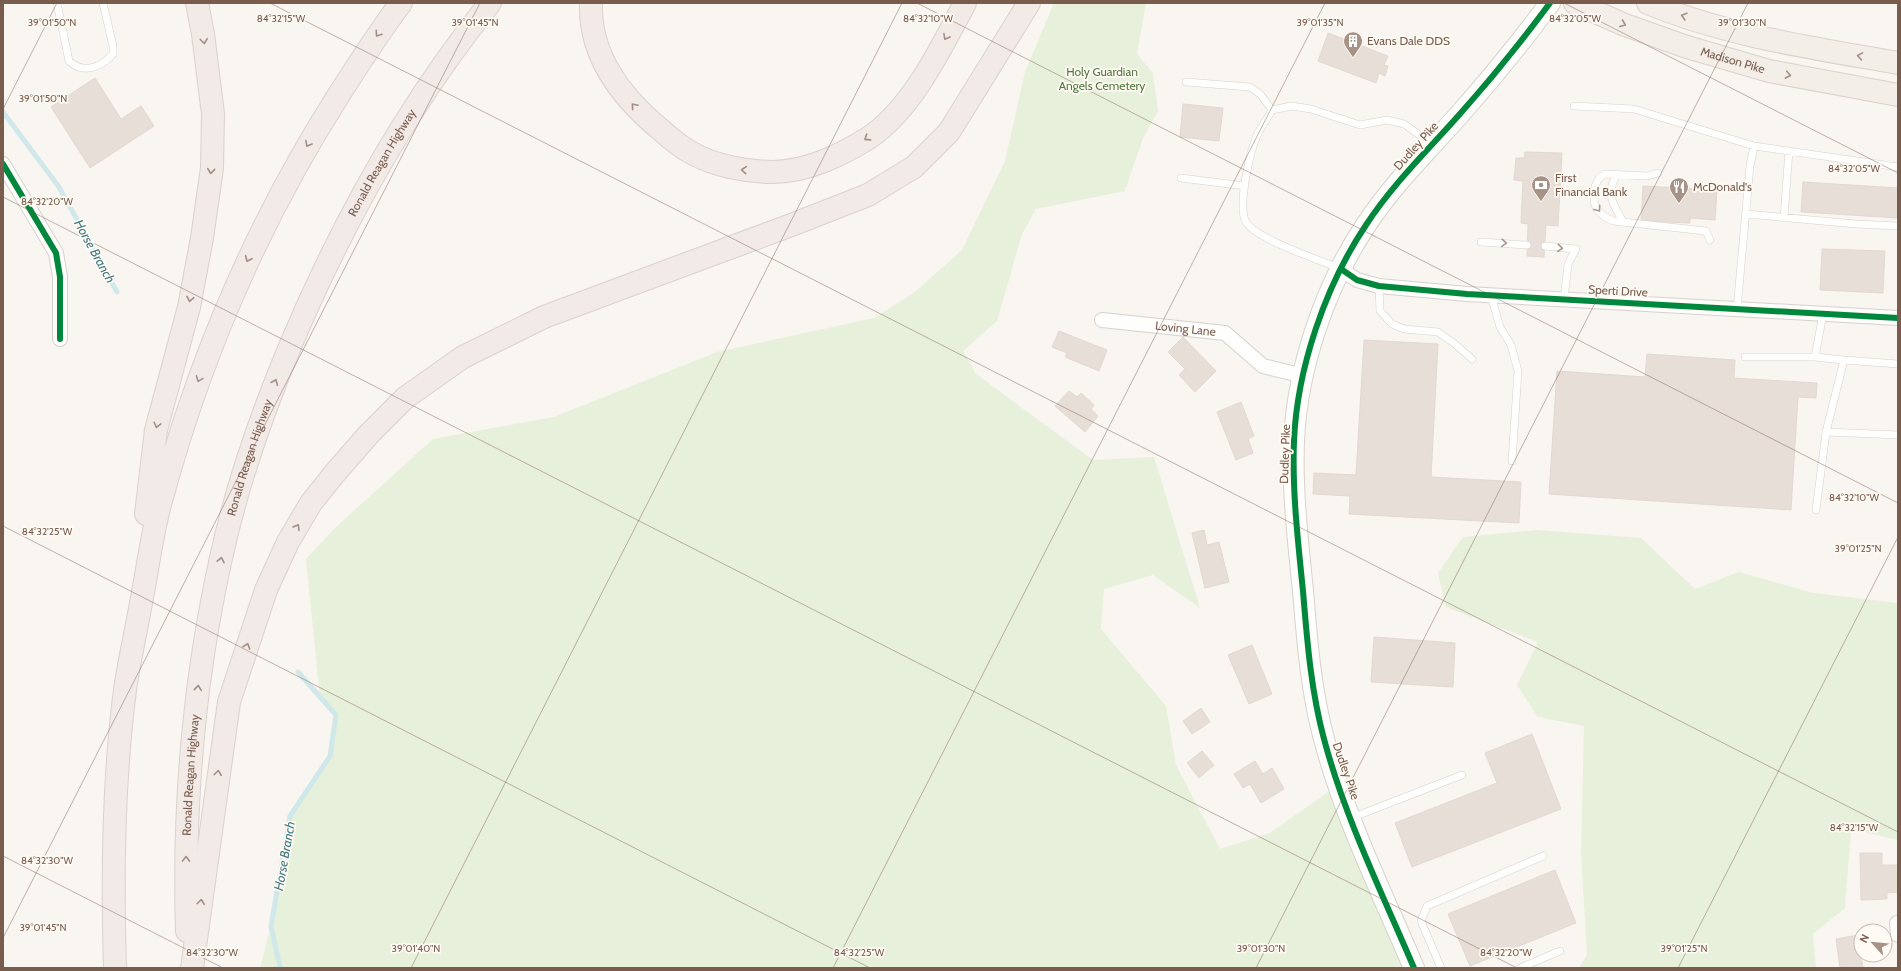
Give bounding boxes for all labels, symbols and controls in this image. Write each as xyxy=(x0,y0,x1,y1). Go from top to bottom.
text: 84°32'15"W xyxy=(257,12,306,25)
text: 84°32'10"W xyxy=(903,12,954,25)
text: 84°32'05"W xyxy=(1549,12,1602,25)
one-way arrow xyxy=(1680,12,1687,21)
text: 39°01'50"N xyxy=(28,16,76,29)
text: 39°01'45"N xyxy=(451,16,499,29)
text: 39°01'35"N xyxy=(1296,16,1344,29)
text: 39°01'30"N xyxy=(1718,16,1766,29)
one-way arrow xyxy=(1619,19,1627,27)
one-way arrow xyxy=(375,30,383,37)
building icon: Evans Dale DDS xyxy=(1342,30,1364,58)
one-way arrow xyxy=(944,33,951,40)
place label: Evans Dale DDS xyxy=(1367,33,1450,48)
one-way arrow xyxy=(199,38,208,44)
street label: Madison Pike xyxy=(1699,43,1767,76)
one-way arrow xyxy=(1857,53,1863,61)
park label: Holy Guardian Angels Cemetery xyxy=(1059,64,1145,93)
one-way arrow xyxy=(1784,70,1791,78)
text: 39°01'50"N xyxy=(19,92,67,105)
one-way arrow xyxy=(632,104,639,111)
street label: Ronald Reagan Highway xyxy=(345,106,419,219)
street label: Dudley Pike xyxy=(1390,118,1441,173)
one-way arrow xyxy=(864,133,871,141)
one-way arrow xyxy=(305,140,313,147)
text: 84°32'05"W xyxy=(1828,162,1881,175)
one-way arrow xyxy=(741,165,748,174)
one-way arrow xyxy=(207,168,216,174)
place label: First Financial Bank xyxy=(1555,170,1628,199)
bank icon: First Financial Bank xyxy=(1530,174,1552,202)
restaurant icon: McDonald's xyxy=(1668,176,1690,204)
place label: McDonald's xyxy=(1693,179,1752,194)
text: 84°32'20"W xyxy=(21,195,73,208)
one-way arrow xyxy=(1593,205,1600,212)
water label: Horse Branch xyxy=(71,216,119,286)
one-way arrow xyxy=(1501,239,1507,248)
one-way arrow xyxy=(1557,243,1564,252)
one-way arrow xyxy=(245,255,253,263)
street label: Sperti Drive xyxy=(1588,281,1648,300)
one-way arrow xyxy=(186,296,195,302)
street label: Loving Lane xyxy=(1155,318,1217,339)
one-way arrow xyxy=(195,376,203,383)
one-way arrow xyxy=(271,378,279,385)
street label: Ronald Reagan Highway xyxy=(223,397,275,517)
one-way arrow xyxy=(154,421,162,428)
street label: Dudley Pike xyxy=(1276,424,1293,484)
text: 84°32'10"W xyxy=(1829,491,1880,504)
one-way arrow xyxy=(292,524,300,531)
text: 84°32'25"W xyxy=(22,525,73,538)
text: 39°01'25"N xyxy=(1835,542,1881,555)
one-way arrow xyxy=(216,556,225,563)
one-way arrow xyxy=(242,643,251,650)
one-way arrow xyxy=(194,685,203,691)
street label: Ronald Reagan Highway xyxy=(179,713,202,836)
street label: Dudley Pike xyxy=(1330,740,1363,802)
one-way arrow xyxy=(213,770,222,776)
water label: Horse Branch xyxy=(270,820,298,892)
text: 84°32'15"W xyxy=(1830,821,1879,834)
text: 84°32'30"W xyxy=(21,854,74,867)
one-way arrow xyxy=(182,856,190,862)
one-way arrow xyxy=(196,899,205,905)
text: 39°01'45"N xyxy=(19,921,67,934)
north arrow xyxy=(1853,923,1893,963)
text: N xyxy=(1856,932,1872,945)
text: 39°01'40"N xyxy=(392,942,440,955)
text: 39°01'30"N xyxy=(1237,942,1285,955)
text: 39°01'25"N xyxy=(1661,942,1707,955)
text: 84°32'30"W xyxy=(186,946,239,959)
text: 84°32'25"W xyxy=(834,946,885,959)
text: 84°32'20"W xyxy=(1480,946,1532,959)

